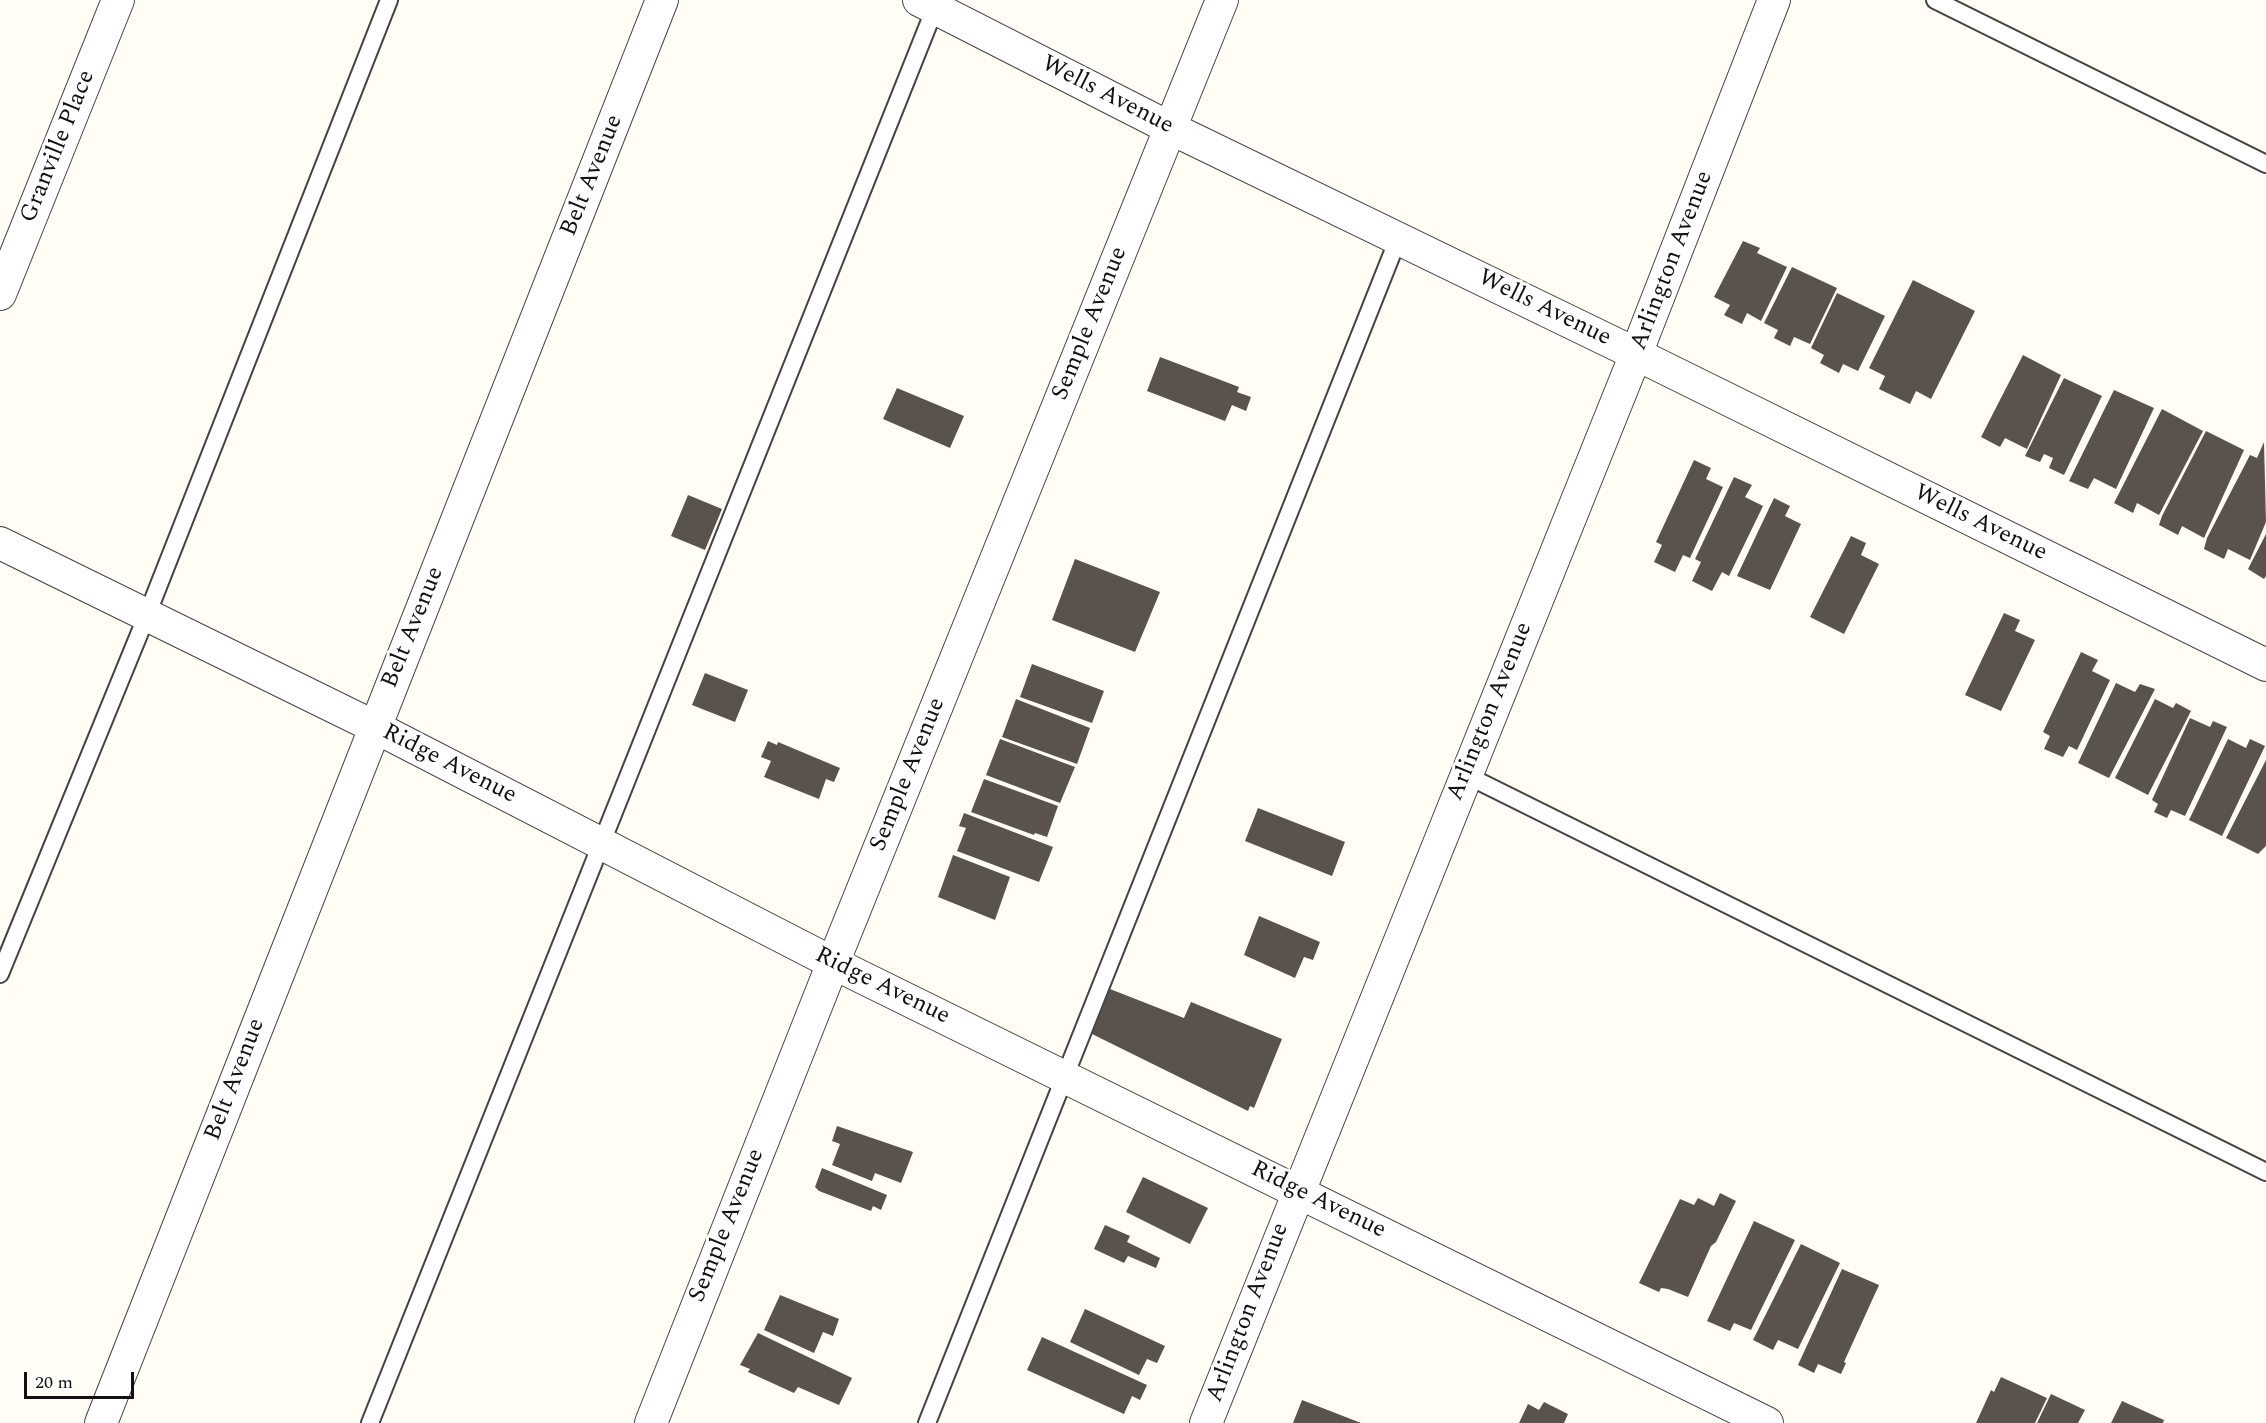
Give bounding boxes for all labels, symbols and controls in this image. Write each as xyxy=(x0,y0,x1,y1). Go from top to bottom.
street label: Wells Avenue xyxy=(1036,50,1178,142)
street label: Granville Place xyxy=(15,67,103,227)
street label: Belt Avenue xyxy=(556,111,630,241)
street label: Arlington Avenue xyxy=(1626,167,1720,355)
street label: Semple Avenue xyxy=(1047,243,1135,405)
street label: Wells Avenue xyxy=(1473,264,1615,354)
street label: Wells Avenue xyxy=(1909,479,2051,569)
street label: Belt Avenue xyxy=(377,563,451,693)
street label: Arlington Avenue xyxy=(1442,619,1540,805)
street label: Semple Avenue xyxy=(865,694,953,856)
street label: Ridge Avenue xyxy=(377,719,521,811)
street label: Ridge Avenue xyxy=(810,942,954,1032)
street label: Belt Avenue xyxy=(200,1015,272,1145)
street label: Semple Avenue xyxy=(684,1145,772,1307)
street label: Ridge Avenue xyxy=(1246,1156,1390,1246)
street label: Arlington Avenue xyxy=(1202,1219,1296,1407)
scale bar xyxy=(27,1360,136,1398)
text: 20 m xyxy=(35,1369,73,1396)

